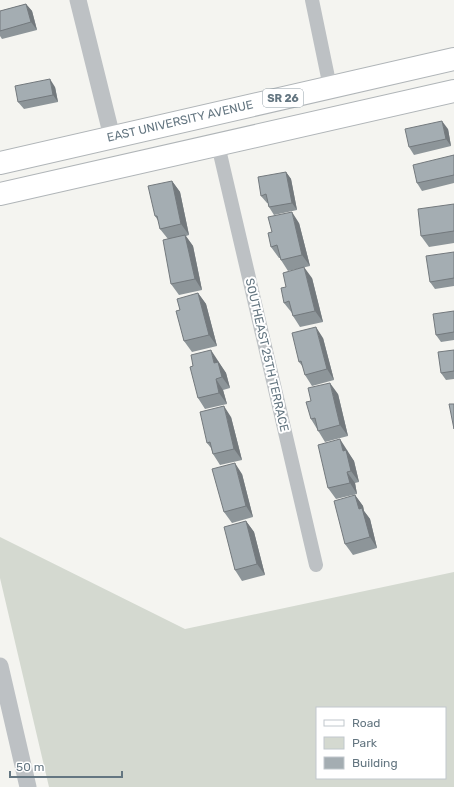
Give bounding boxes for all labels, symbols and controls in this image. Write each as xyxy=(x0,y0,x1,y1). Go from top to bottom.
road number: SR 26 xyxy=(263,89,303,107)
street label: EAST UNIVERSITY AVENUE xyxy=(106,97,254,145)
street label: SOUTHEAST 25TH TERRACE xyxy=(243,277,291,433)
legend xyxy=(316,707,446,779)
text: Road xyxy=(352,716,380,730)
text: Park xyxy=(352,736,378,750)
scale bar xyxy=(10,753,122,779)
text: Building xyxy=(352,756,398,770)
text: 50 m xyxy=(16,760,44,774)

